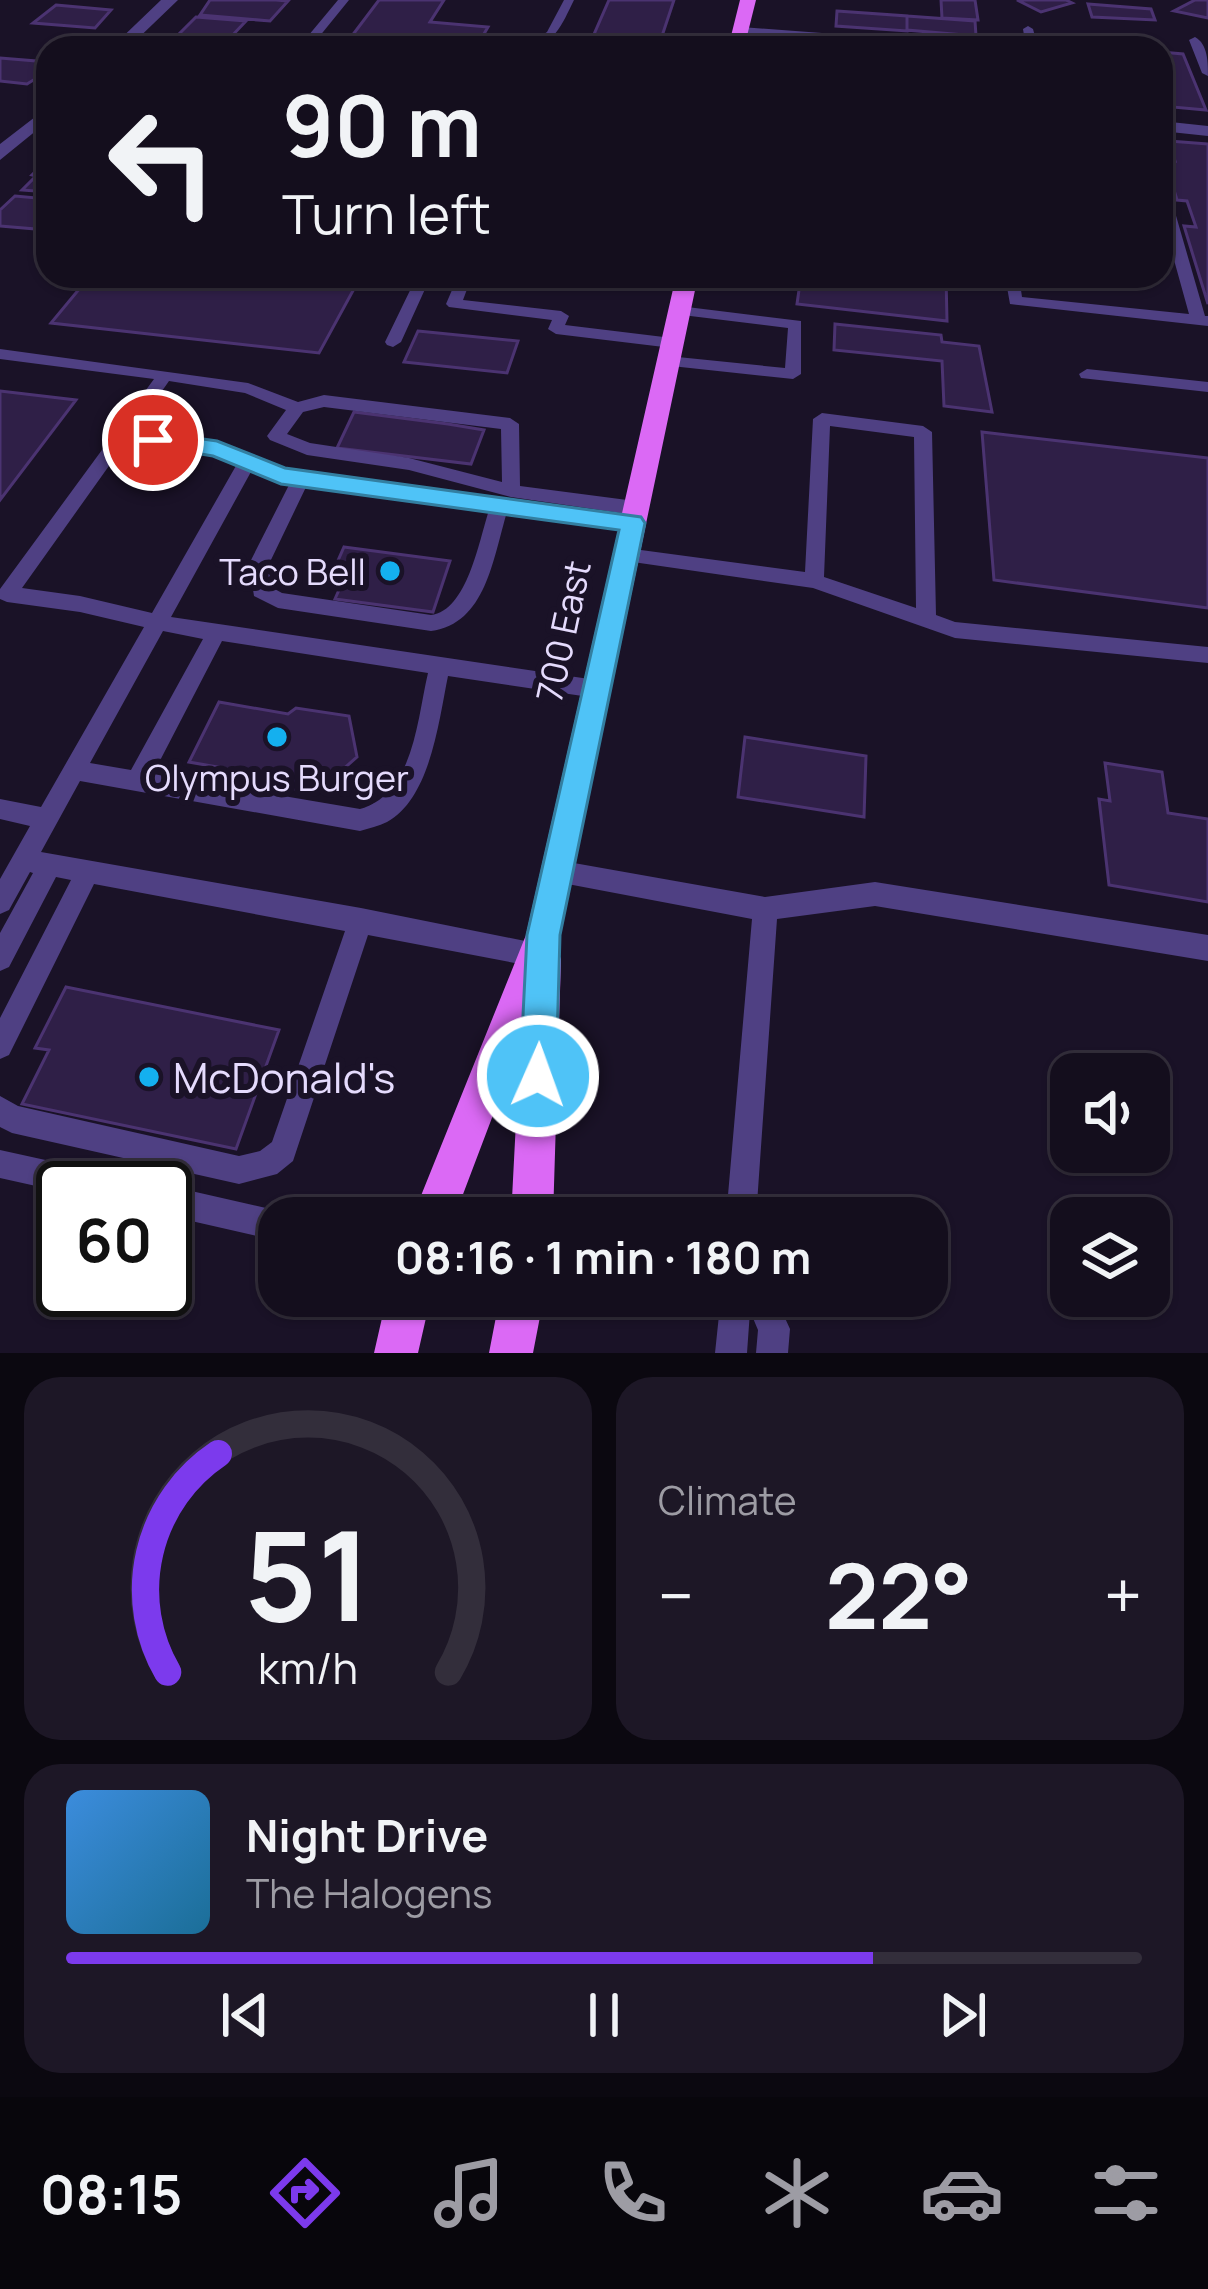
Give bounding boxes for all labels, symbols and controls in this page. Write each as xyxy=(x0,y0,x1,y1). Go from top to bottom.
text: 90 m xyxy=(282,67,482,182)
icon: left xyxy=(84,84,240,240)
text: Turn left xyxy=(282,176,491,250)
pin xyxy=(102,389,204,491)
icon: arrive xyxy=(120,407,186,473)
place label: Taco Bell xyxy=(219,547,366,596)
street label: 700 East xyxy=(524,556,602,706)
marker: Taco Bell xyxy=(377,558,403,584)
marker: Olympus Burger xyxy=(264,724,290,750)
place label: Olympus Burger xyxy=(145,753,409,802)
position arrow xyxy=(475,1013,601,1139)
place label: McDonald's xyxy=(173,1048,395,1106)
map controls xyxy=(1050,1053,1170,1317)
button: sound xyxy=(1050,1053,1170,1173)
marker: McDonald's xyxy=(136,1064,162,1090)
speed limit sign: 60 xyxy=(36,1161,192,1317)
button: layers xyxy=(1050,1197,1170,1317)
text: 08:16 · 1 min · 180 m xyxy=(395,1226,811,1288)
text: Climate xyxy=(658,1473,797,1527)
text: 51 xyxy=(244,1488,372,1658)
text: 22° xyxy=(825,1533,973,1656)
text: − xyxy=(658,1550,694,1640)
text: + xyxy=(1104,1550,1142,1640)
text: km/h xyxy=(258,1637,358,1696)
text: Night Drive xyxy=(246,1804,488,1866)
text: The Halogens xyxy=(246,1866,493,1920)
icon: previous xyxy=(212,1982,278,2048)
icon: pause xyxy=(571,1982,637,2048)
icon: next xyxy=(930,1982,996,2048)
icon: directions xyxy=(263,2151,347,2235)
icon: music xyxy=(427,2151,511,2235)
icon: phone xyxy=(591,2151,675,2235)
icon: climate xyxy=(755,2151,839,2235)
icon: car xyxy=(920,2151,1004,2235)
icon: filters xyxy=(1084,2151,1168,2235)
text: 08:15 xyxy=(40,2156,183,2230)

